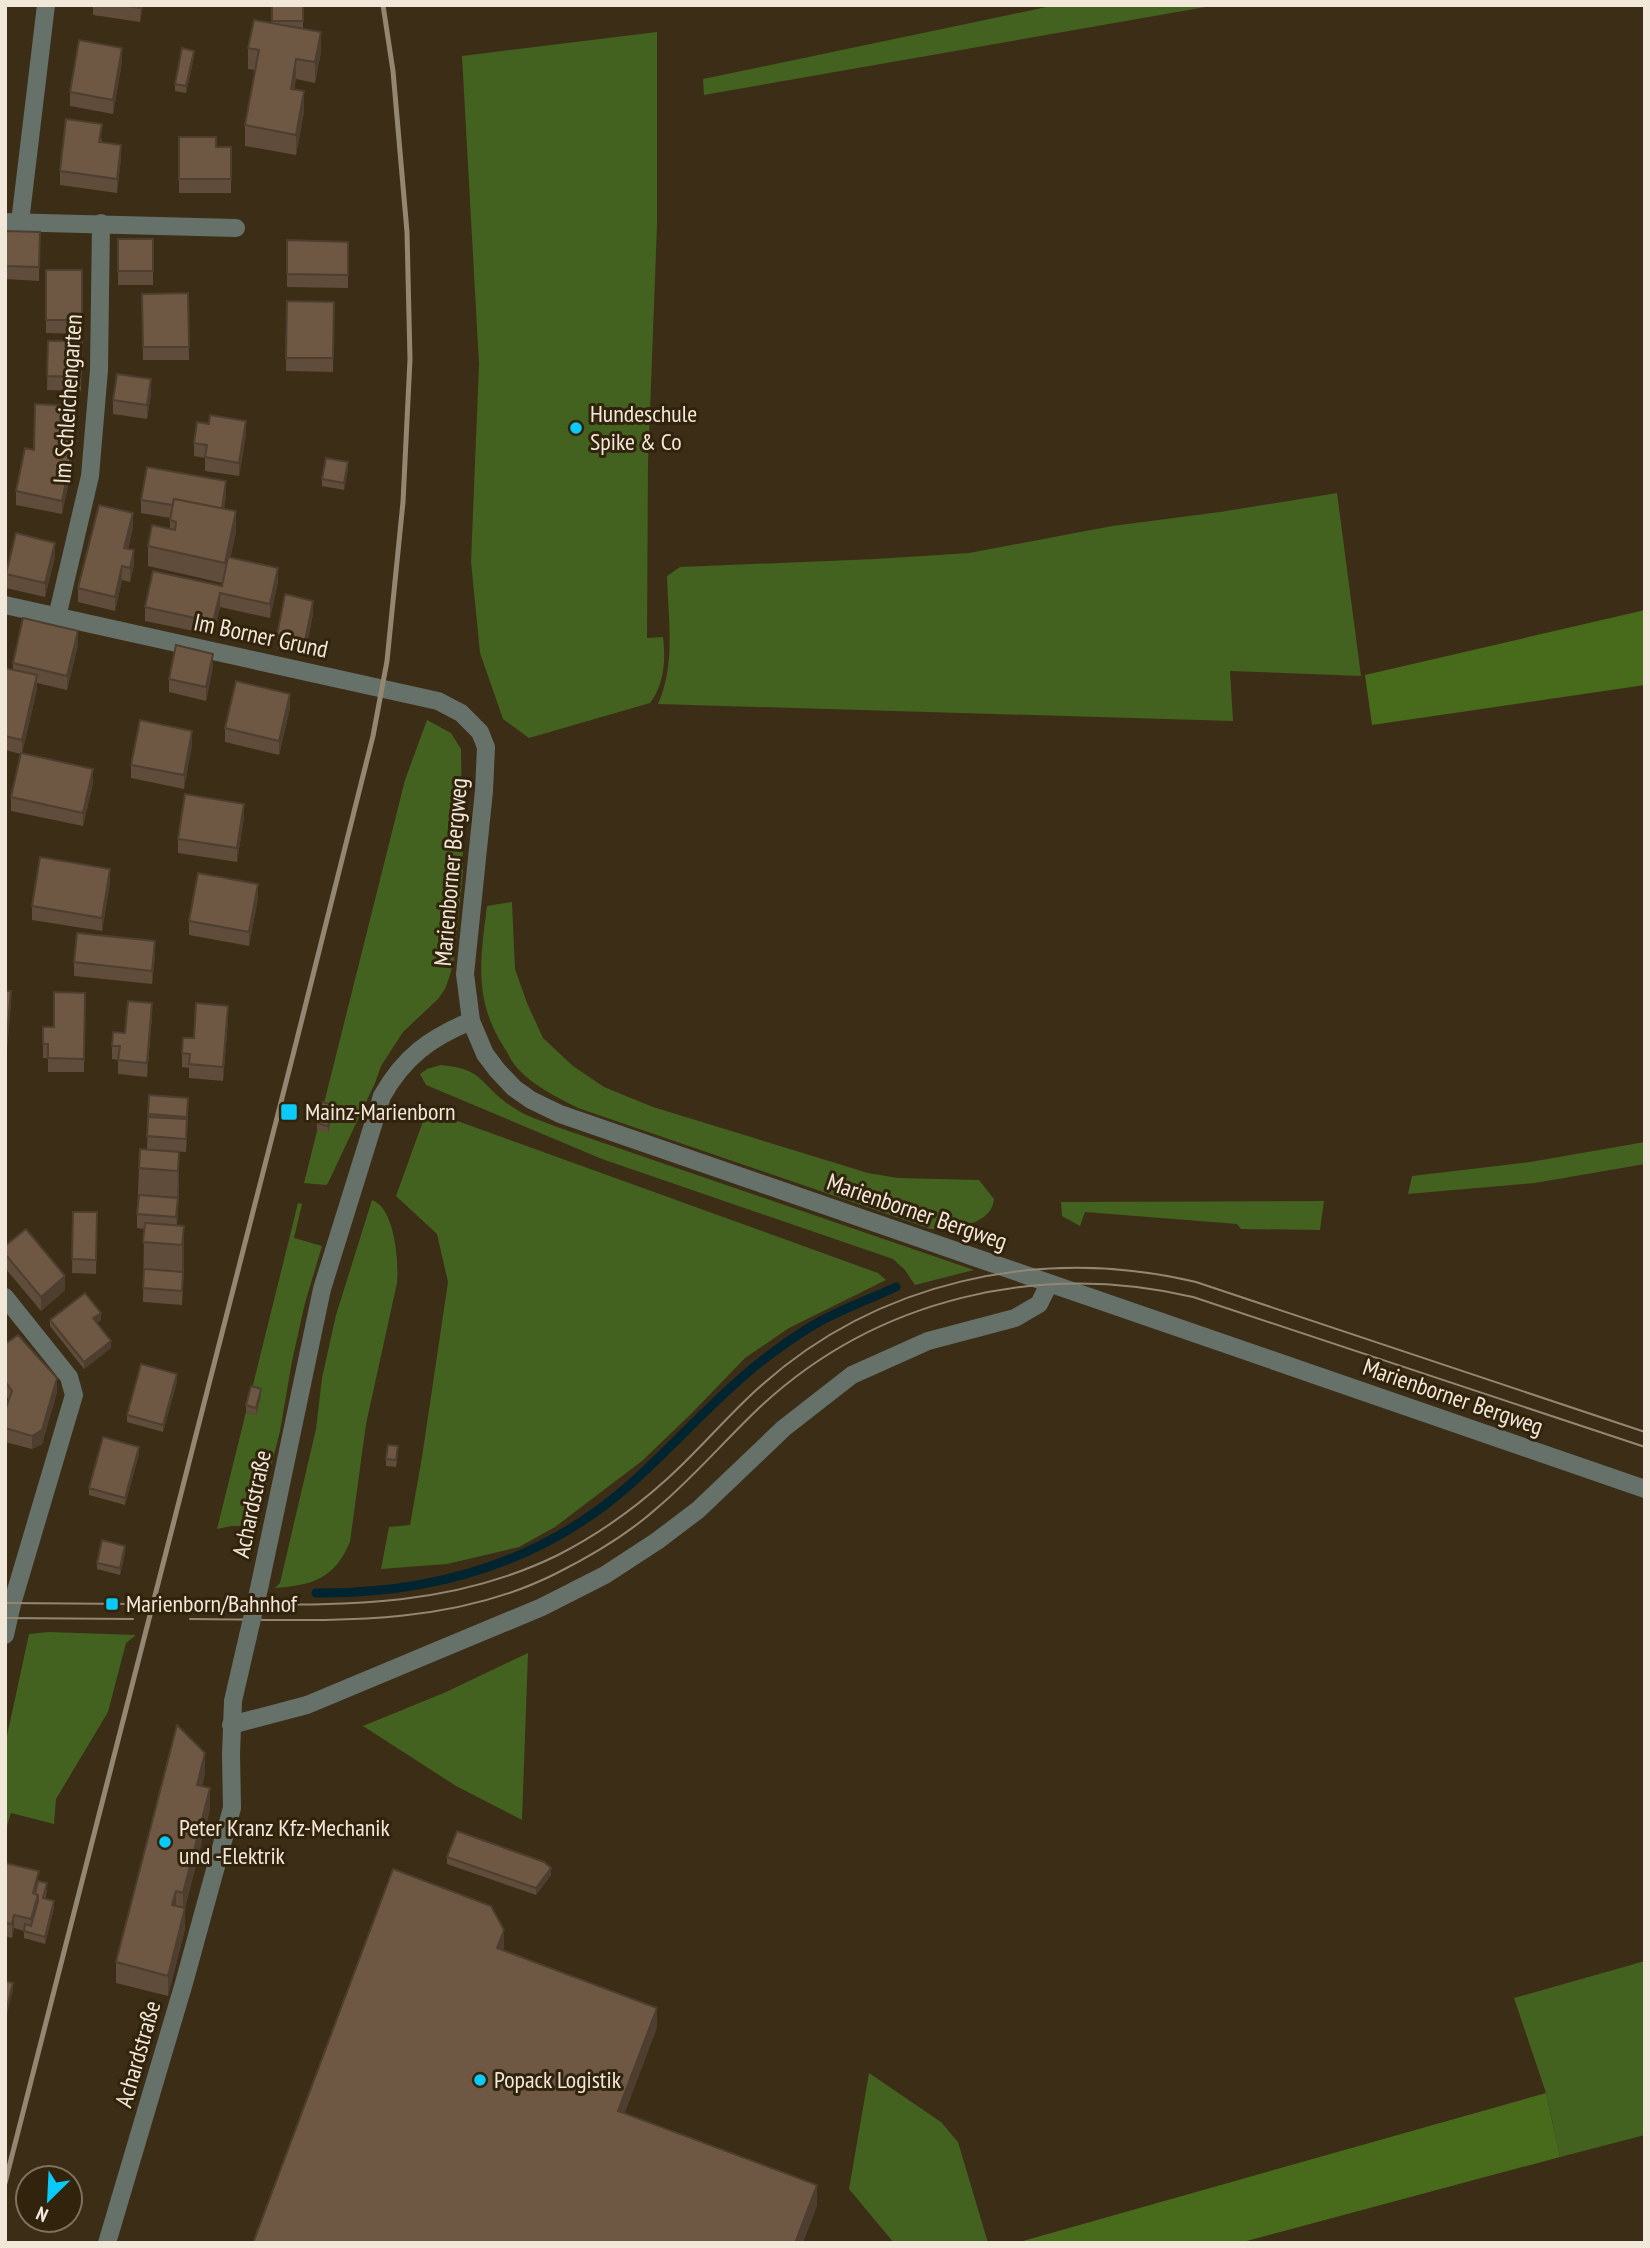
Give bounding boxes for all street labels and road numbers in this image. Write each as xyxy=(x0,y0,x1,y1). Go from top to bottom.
street label: Im Schleichengarten xyxy=(46,313,89,485)
street label: Im Borner Grund xyxy=(191,606,331,665)
street label: Marienborner Bergweg xyxy=(427,777,474,967)
street label: Marienborner Bergweg xyxy=(823,1166,1011,1257)
street label: Marienborner Bergweg xyxy=(1359,1351,1547,1442)
street label: Achardstraße xyxy=(225,1447,278,1561)
street label: Achardstraße xyxy=(108,1997,167,2111)

